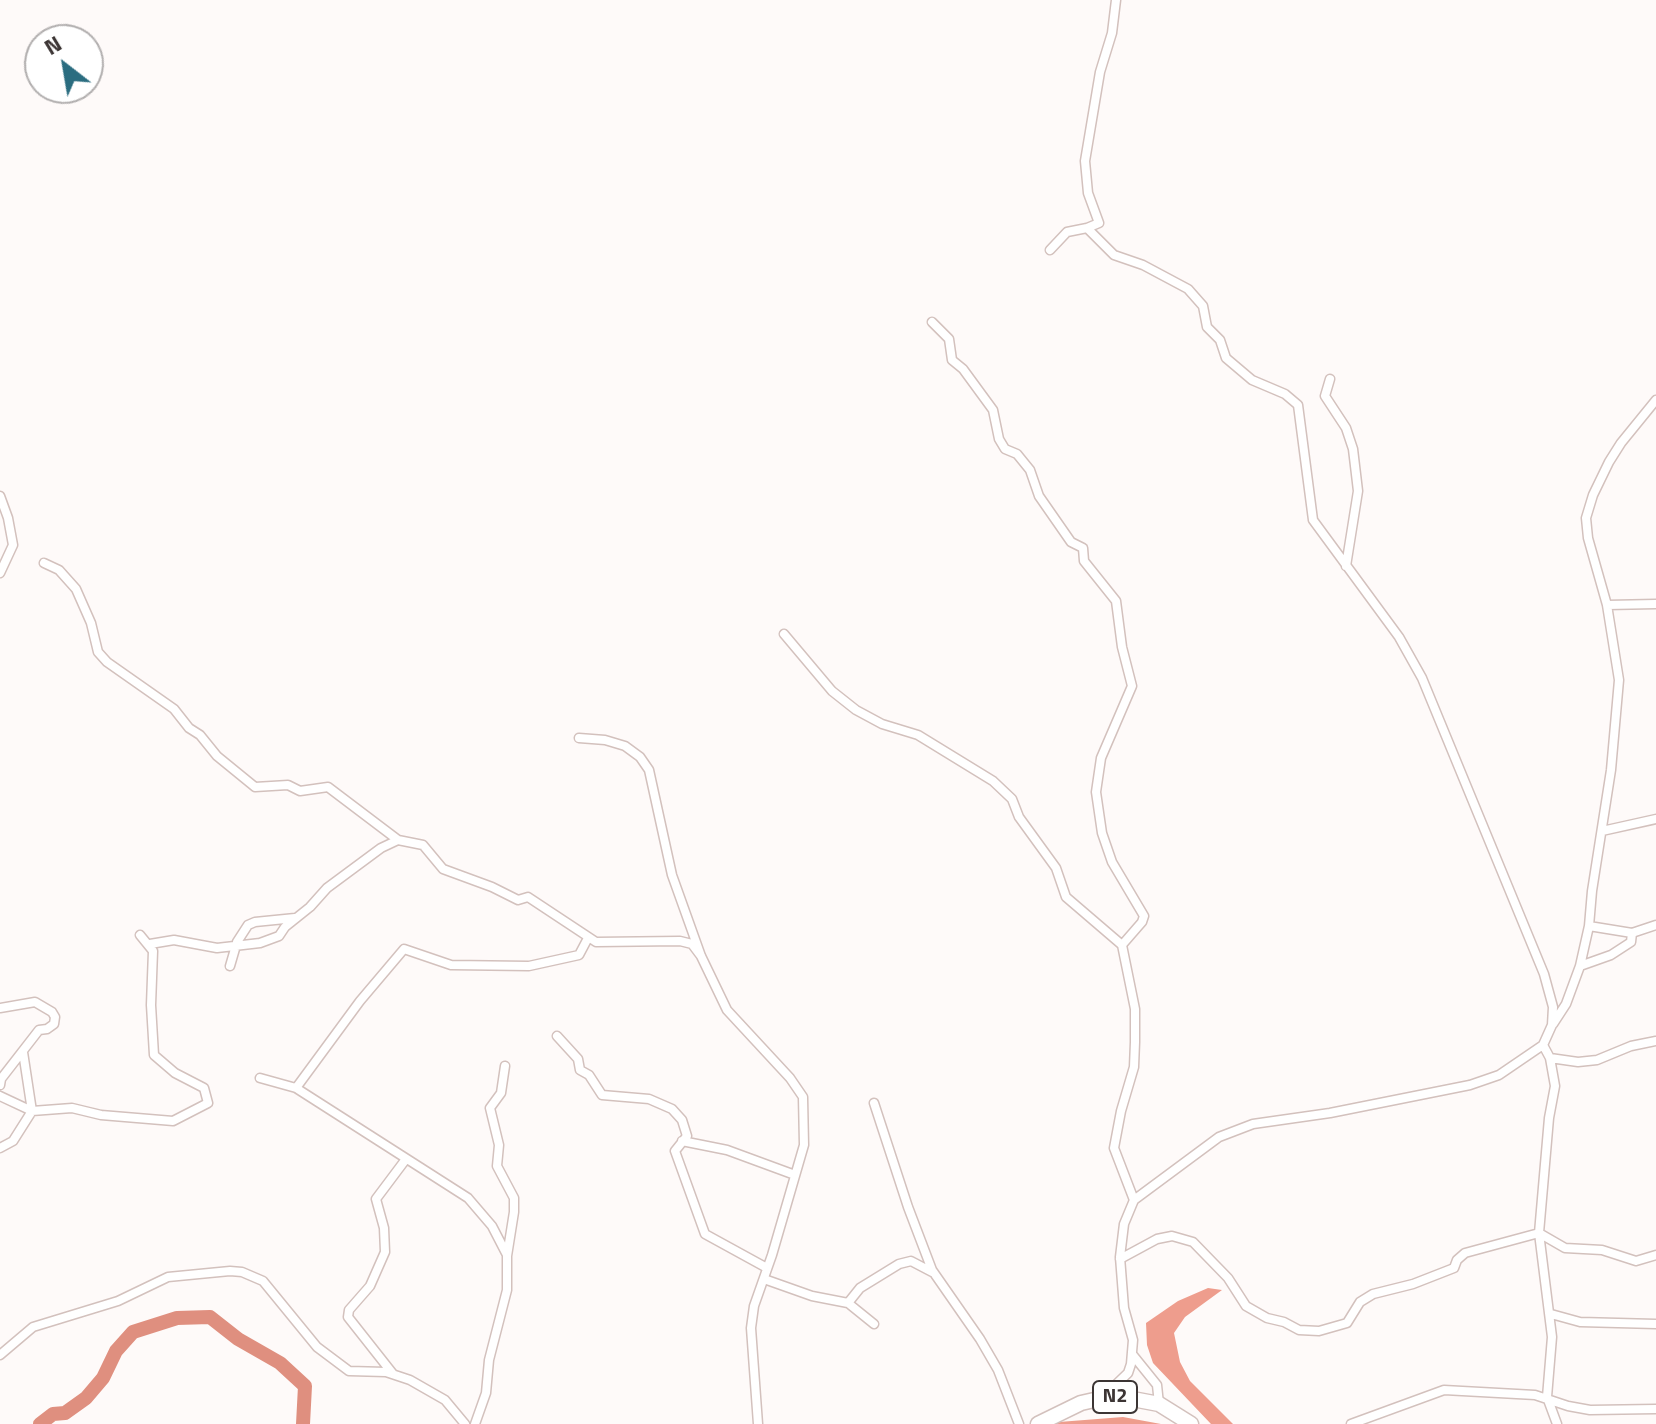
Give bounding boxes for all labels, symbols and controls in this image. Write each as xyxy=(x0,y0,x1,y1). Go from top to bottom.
north arrow xyxy=(24,24,104,104)
text: N xyxy=(37,27,68,64)
road number: N2 xyxy=(1093,1381,1137,1413)

